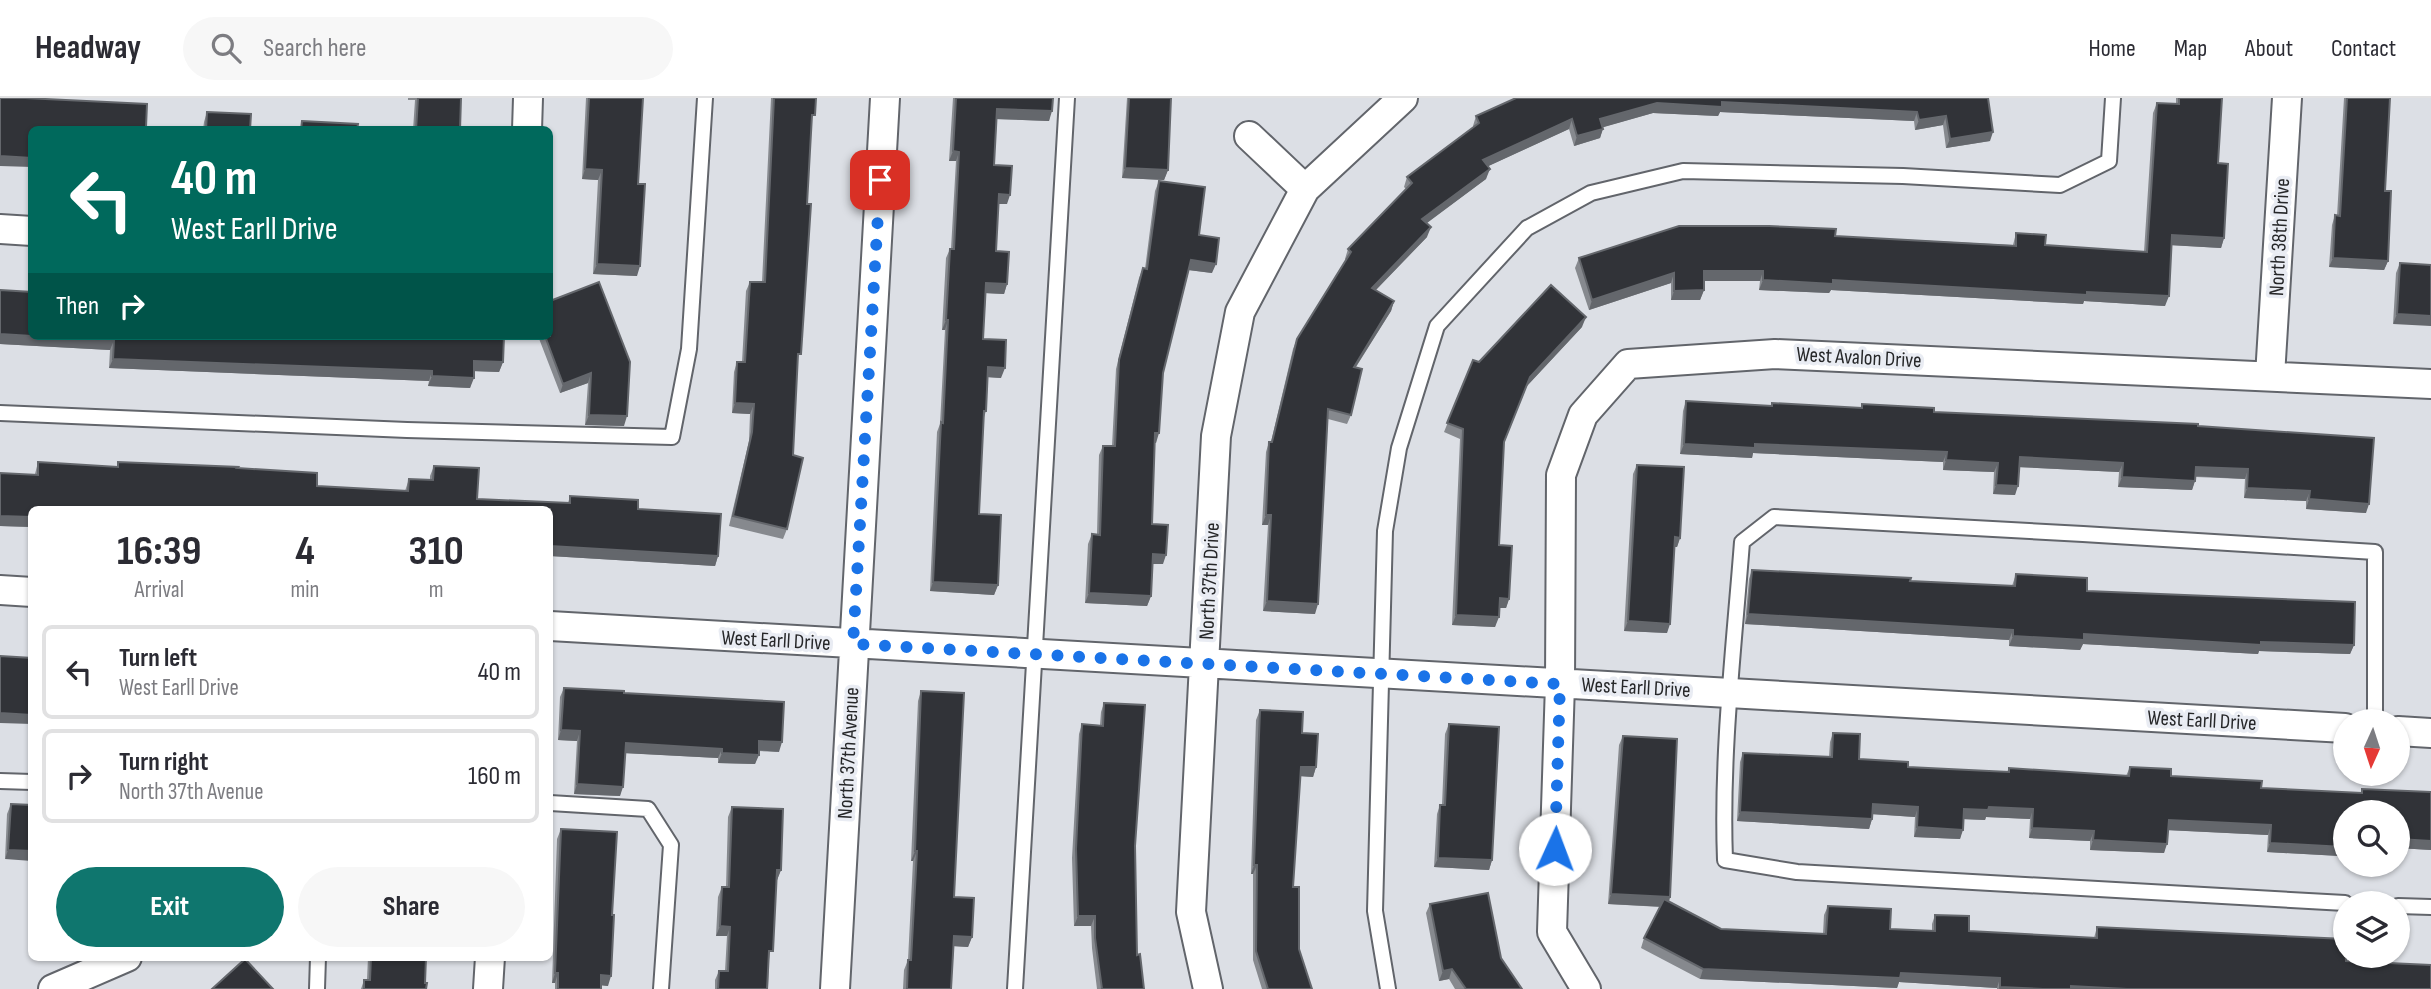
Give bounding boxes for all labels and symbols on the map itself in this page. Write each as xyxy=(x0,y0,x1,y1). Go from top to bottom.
pin xyxy=(850,150,910,210)
street label: North 38th Drive xyxy=(2264,178,2295,297)
street label: West Avalon Drive xyxy=(1796,342,1922,373)
street label: North 37th Drive xyxy=(1194,522,1225,640)
street label: West Earll Drive xyxy=(721,625,831,656)
street label: West Earll Drive xyxy=(1581,672,1691,703)
street label: North 37th Avenue xyxy=(833,687,864,820)
street label: West Earll Drive xyxy=(2147,705,2257,736)
north arrow xyxy=(2333,709,2410,786)
position arrow xyxy=(1518,812,1592,886)

